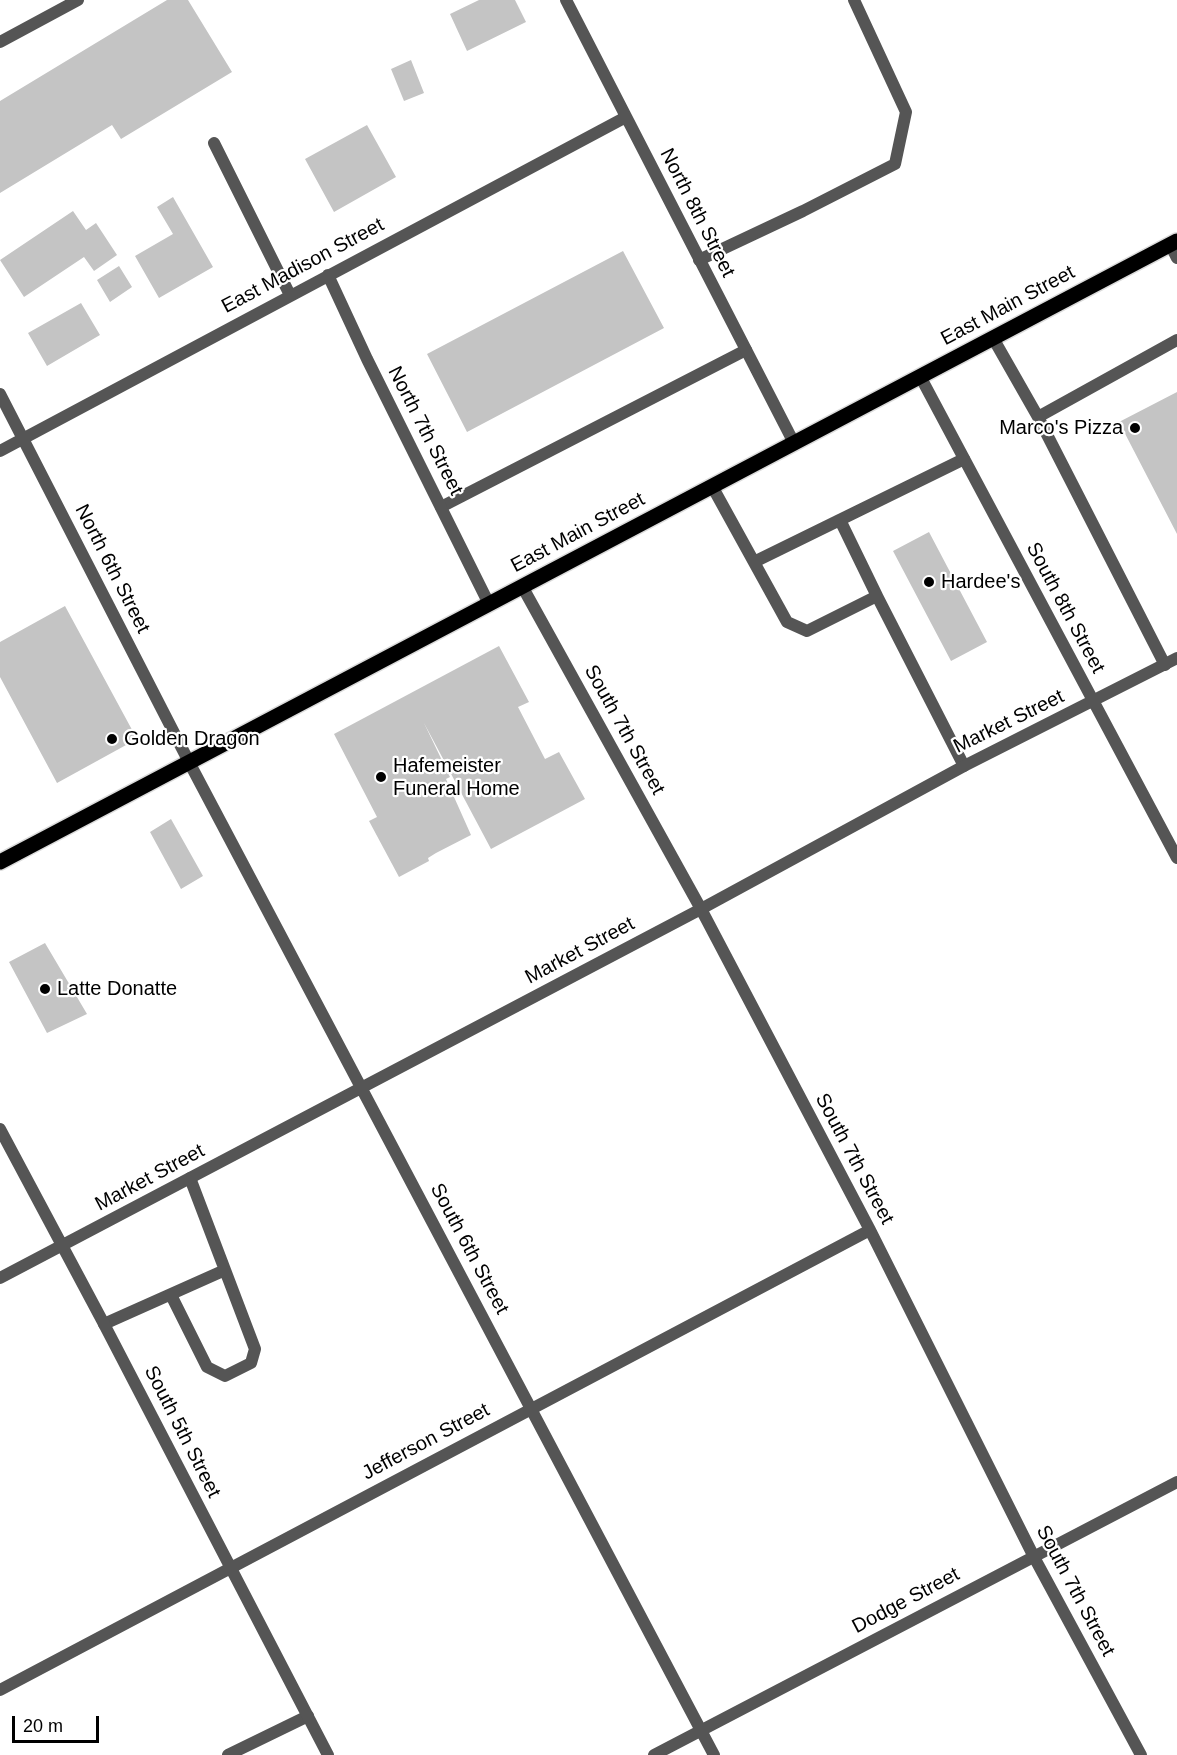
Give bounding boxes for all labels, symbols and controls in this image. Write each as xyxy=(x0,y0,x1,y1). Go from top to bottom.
street label: North 8th Street xyxy=(654,145,740,281)
street label: East Madison Street xyxy=(218,213,388,319)
street label: East Main Street xyxy=(937,261,1079,351)
street label: North 7th Street xyxy=(382,363,468,499)
place label: Marco's Pizza xyxy=(999,416,1123,440)
marker: Marco's Pizza xyxy=(1128,421,1142,435)
street label: East Main Street xyxy=(507,488,649,578)
street label: North 6th Street xyxy=(69,501,155,637)
street label: South 8th Street xyxy=(1020,539,1110,677)
place label: Hardee's xyxy=(941,570,1020,594)
marker: Hardee's xyxy=(922,575,936,589)
street label: South 7th Street xyxy=(578,661,670,799)
street label: Market Street xyxy=(950,685,1068,759)
place label: Golden Dragon xyxy=(124,727,260,751)
marker: Golden Dragon xyxy=(105,732,119,746)
place label: Hafemeister Funeral Home xyxy=(393,754,520,801)
marker: Hafemeister Funeral Home xyxy=(374,770,388,784)
street label: Market Street xyxy=(521,912,639,990)
place label: Latte Donatte xyxy=(57,977,177,1001)
marker: Latte Donatte xyxy=(38,982,52,996)
street label: South 7th Street xyxy=(809,1090,899,1228)
street label: Market Street xyxy=(91,1139,209,1217)
street label: South 6th Street xyxy=(424,1180,514,1318)
street label: South 5th Street xyxy=(138,1362,226,1502)
street label: Jefferson Street xyxy=(358,1398,494,1486)
street label: South 7th Street xyxy=(1030,1522,1120,1660)
street label: Dodge Street xyxy=(848,1563,964,1639)
scale bar xyxy=(15,1704,102,1742)
text: 20 m xyxy=(23,1716,63,1736)

